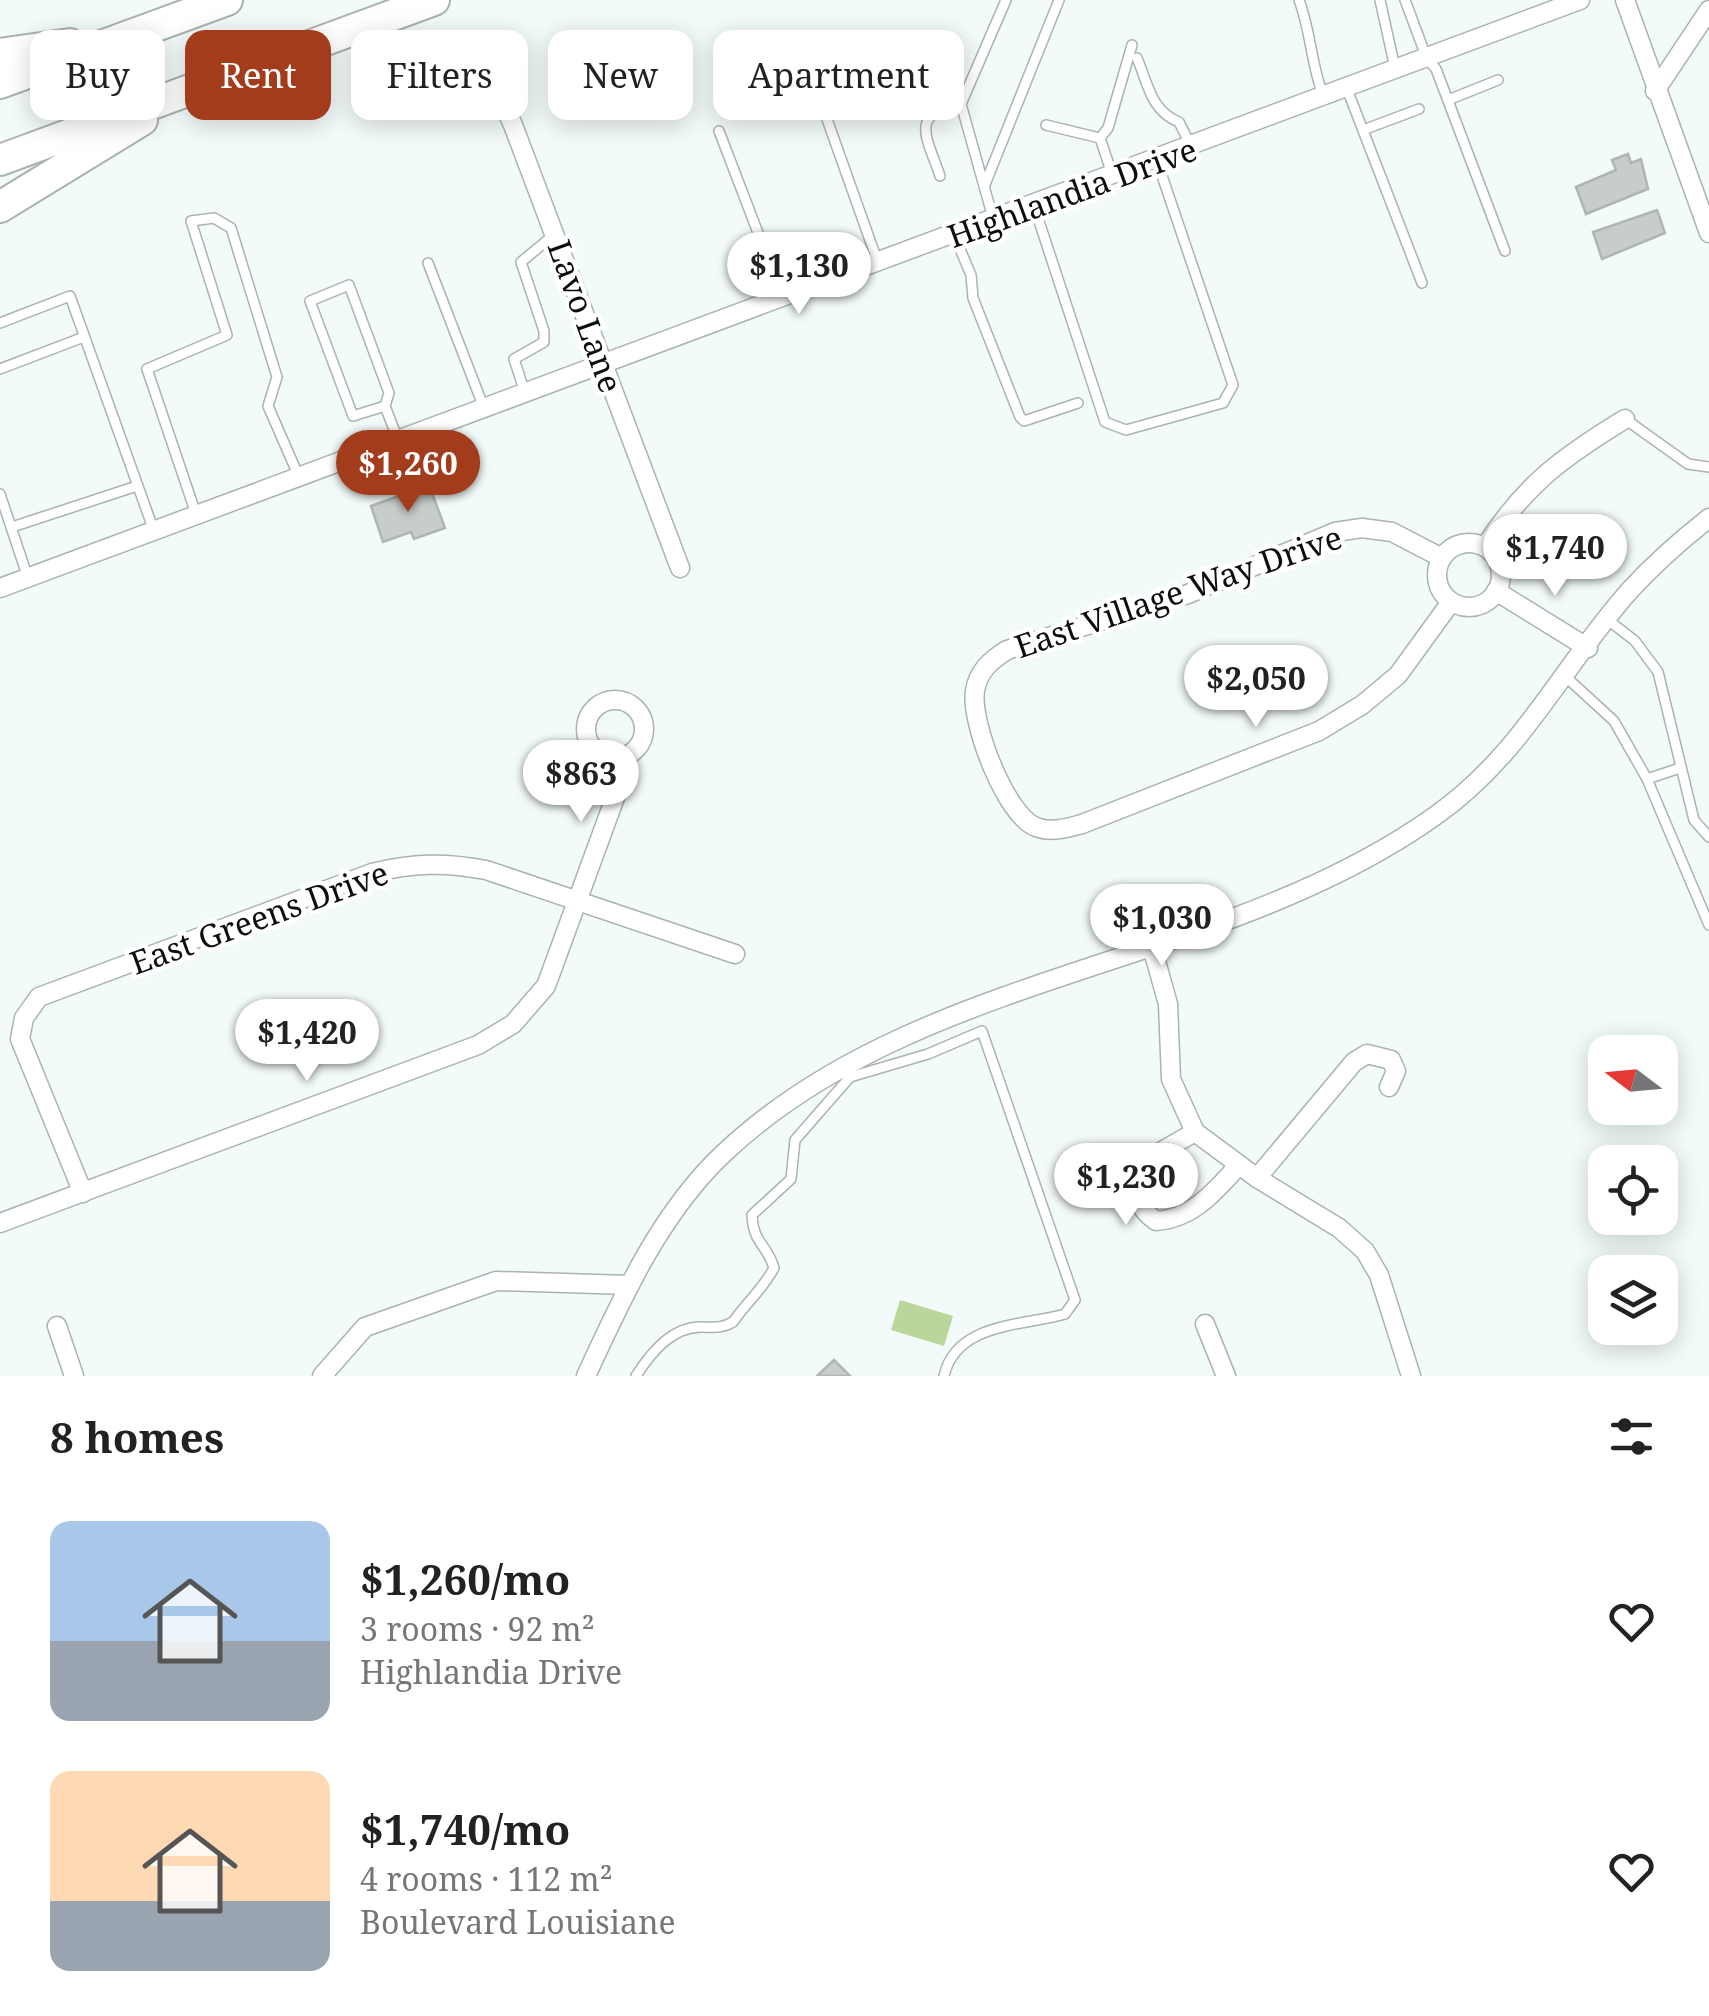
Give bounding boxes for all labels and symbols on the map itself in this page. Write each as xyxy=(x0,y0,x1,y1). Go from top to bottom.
street label: Highlandia Drive xyxy=(941,127,1203,257)
pin: $1,130 xyxy=(718,232,880,317)
street label: Lavo Lane xyxy=(539,234,633,398)
pin: $1,260 xyxy=(327,430,489,515)
pin: $1,740 xyxy=(1474,514,1636,599)
street label: East Village Way Drive xyxy=(1009,515,1347,667)
pin: $2,050 xyxy=(1175,645,1337,730)
pin: $863 xyxy=(522,740,640,825)
street label: East Greens Drive xyxy=(124,850,394,984)
pin: $1,030 xyxy=(1081,884,1243,969)
pin: $1,420 xyxy=(226,999,388,1084)
north arrow xyxy=(1588,1035,1678,1125)
pin: $1,230 xyxy=(1045,1143,1207,1228)

